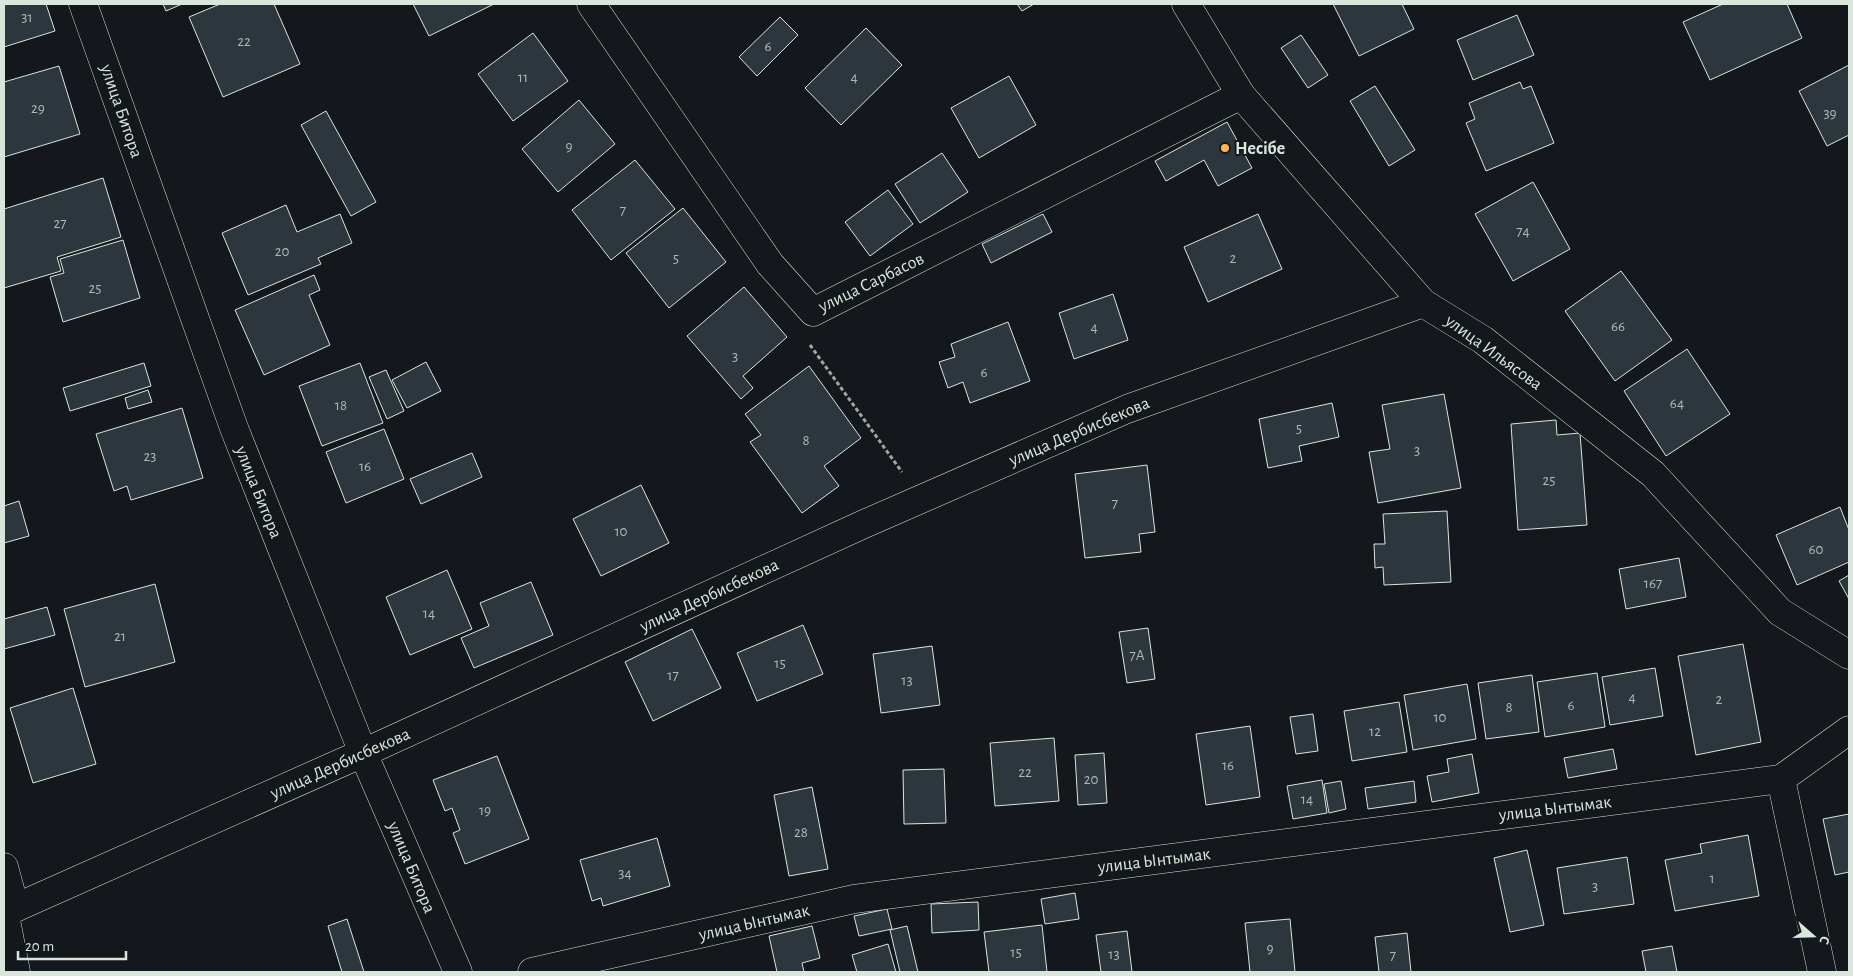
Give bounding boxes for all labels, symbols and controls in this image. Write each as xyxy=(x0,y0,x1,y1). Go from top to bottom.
house number: 31 xyxy=(21,10,33,25)
house number: 22 xyxy=(237,34,251,49)
house number: 6 xyxy=(764,39,772,54)
street label: улица Битора xyxy=(96,61,145,160)
house number: 11 xyxy=(518,70,528,85)
house number: 4 xyxy=(850,70,858,85)
house number: 29 xyxy=(31,101,45,116)
house number: 39 xyxy=(1823,106,1837,121)
house number: 9 xyxy=(565,139,573,154)
place label: Несібе xyxy=(1235,140,1285,158)
marker: Несібе xyxy=(1219,142,1231,154)
house number: 7 xyxy=(620,203,626,218)
house number: 27 xyxy=(53,216,67,231)
house number: 74 xyxy=(1516,224,1530,239)
house number: 20 xyxy=(275,244,289,259)
street label: улица Сарбасов xyxy=(815,249,927,317)
house number: 5 xyxy=(673,251,679,266)
house number: 2 xyxy=(1230,251,1237,266)
house number: 25 xyxy=(88,281,102,296)
street label: улица Ильясова xyxy=(1441,311,1545,394)
house number: 66 xyxy=(1611,319,1625,334)
house number: 4 xyxy=(1090,320,1098,335)
house number: 3 xyxy=(732,349,738,364)
house number: 6 xyxy=(980,365,988,380)
street label: улица Дербисбекова xyxy=(1005,393,1152,470)
house number: 64 xyxy=(1670,396,1684,411)
house number: 18 xyxy=(335,398,347,413)
house number: 5 xyxy=(1296,421,1302,436)
house number: 8 xyxy=(802,433,810,448)
street label: улица Битора xyxy=(231,443,285,541)
house number: 3 xyxy=(1414,443,1420,458)
house number: 23 xyxy=(143,449,157,464)
house number: 16 xyxy=(359,459,371,474)
house number: 25 xyxy=(1542,473,1556,488)
house number: 7 xyxy=(1112,496,1118,511)
house number: 10 xyxy=(614,524,628,539)
house number: 60 xyxy=(1809,542,1824,557)
street label: улица Дербисбекова xyxy=(636,555,782,636)
house number: 167 xyxy=(1644,576,1662,591)
house number: 14 xyxy=(423,606,435,621)
house number: 21 xyxy=(114,629,126,644)
house number: 7А xyxy=(1129,648,1145,663)
house number: 15 xyxy=(774,656,786,671)
house number: 17 xyxy=(667,668,679,683)
house number: 13 xyxy=(901,673,913,688)
house number: 4 xyxy=(1628,690,1636,705)
house number: 2 xyxy=(1716,692,1723,707)
house number: 6 xyxy=(1567,698,1575,713)
house number: 8 xyxy=(1505,700,1513,715)
house number: 10 xyxy=(1433,710,1447,725)
street label: улица Дербисбекова xyxy=(267,724,413,803)
house number: 12 xyxy=(1369,724,1381,739)
house number: 16 xyxy=(1222,758,1234,773)
house number: 22 xyxy=(1018,765,1032,780)
house number: 20 xyxy=(1084,772,1098,787)
house number: 14 xyxy=(1301,792,1313,807)
street label: улица Ынтымак xyxy=(1497,793,1613,825)
house number: 19 xyxy=(479,803,491,818)
street label: улица Битора xyxy=(383,818,438,916)
house number: 28 xyxy=(794,825,808,840)
street label: улица Ынтымак xyxy=(1096,845,1212,877)
house number: 34 xyxy=(618,866,632,881)
house number: 1 xyxy=(1709,871,1715,886)
house number: 3 xyxy=(1592,879,1598,894)
street label: улица Ынтымак xyxy=(696,901,812,945)
north arrow xyxy=(1788,911,1838,961)
scale bar xyxy=(18,928,125,960)
text: С xyxy=(1816,934,1832,946)
text: 20 m xyxy=(25,939,54,954)
house number: 9 xyxy=(1266,941,1274,956)
house number: 15 xyxy=(1010,945,1022,960)
house number: 13 xyxy=(1108,947,1120,962)
house number: 7 xyxy=(1390,948,1396,963)

